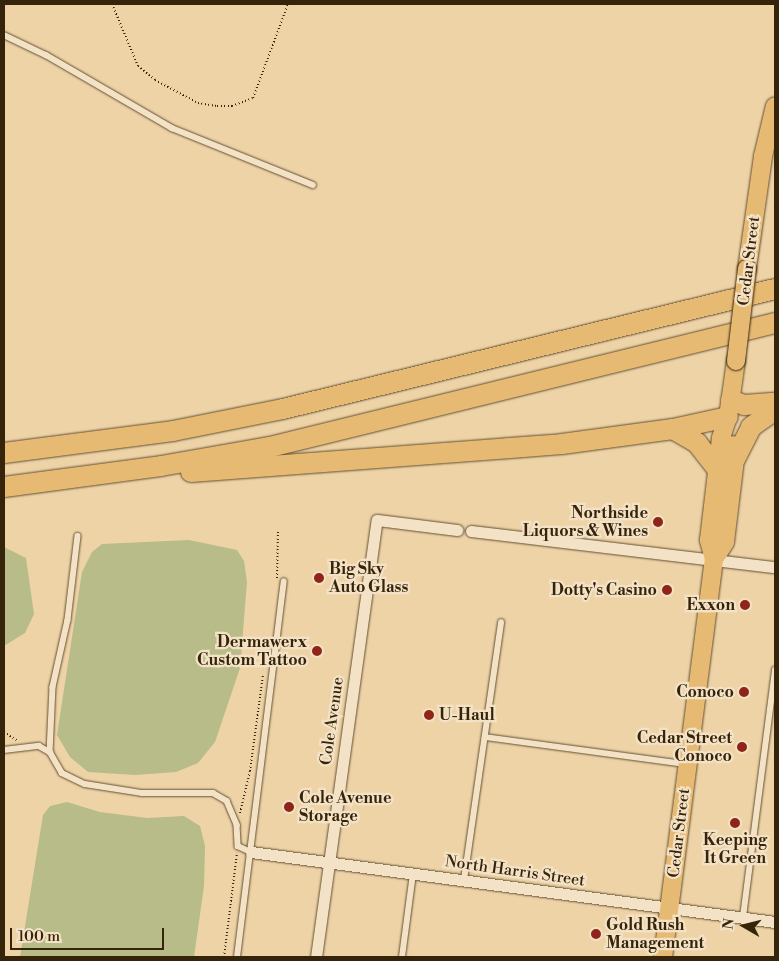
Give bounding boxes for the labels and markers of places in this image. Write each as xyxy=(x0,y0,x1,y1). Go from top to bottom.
place label: Northside Liquors & Wines xyxy=(523,503,648,541)
marker: Northside Liquors & Wines xyxy=(652,516,664,528)
place label: Big Sky Auto Glass xyxy=(329,559,408,597)
marker: Big Sky Auto Glass xyxy=(313,572,325,584)
place label: Dotty's Casino xyxy=(551,580,657,600)
marker: Dotty's Casino xyxy=(661,584,673,596)
place label: Exxon xyxy=(686,595,735,615)
marker: Exxon xyxy=(739,599,751,611)
place label: Dermawerx Custom Tattoo xyxy=(197,632,307,670)
marker: Dermawerx Custom Tattoo xyxy=(311,645,323,657)
place label: Conoco xyxy=(676,682,734,702)
marker: Conoco xyxy=(738,686,750,698)
place label: U-Haul xyxy=(439,705,495,725)
marker: U-Haul xyxy=(423,709,435,721)
place label: Cedar Street Conoco xyxy=(637,728,732,766)
marker: Cedar Street Conoco xyxy=(736,741,748,753)
place label: Cole Avenue Storage xyxy=(299,788,391,826)
marker: Cole Avenue Storage xyxy=(283,801,295,813)
marker: Keeping It Green xyxy=(729,817,741,829)
place label: Keeping It Green xyxy=(703,830,767,868)
place label: Gold Rush Management xyxy=(606,915,704,953)
marker: Gold Rush Management xyxy=(590,928,602,940)

